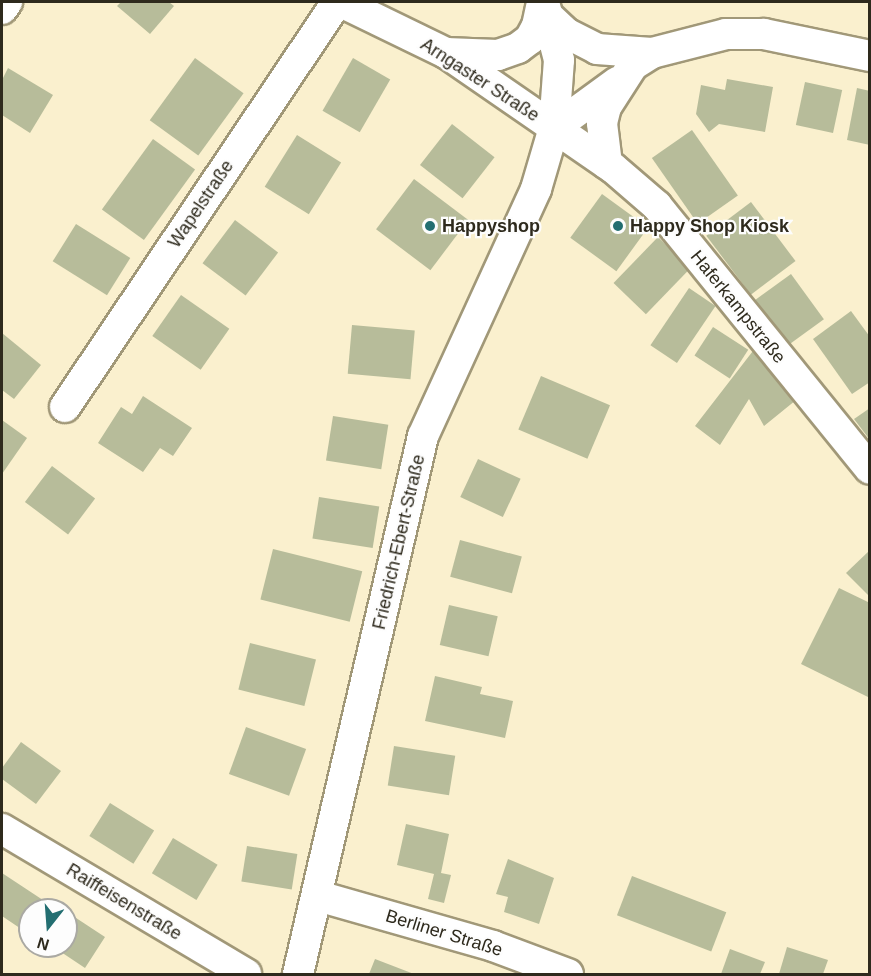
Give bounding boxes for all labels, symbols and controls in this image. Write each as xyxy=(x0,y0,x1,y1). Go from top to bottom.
street label: Arngaster Straße xyxy=(417,34,543,126)
street label: Wapelstraße xyxy=(164,156,238,252)
place label: Happyshop xyxy=(442,215,540,237)
place label: Happy Shop Kiosk xyxy=(630,215,789,237)
marker: Happyshop xyxy=(423,219,437,233)
marker: Happy Shop Kiosk xyxy=(611,219,625,233)
street label: Haferkampstraße xyxy=(686,246,790,368)
street label: Friedrich-Ebert-Straße xyxy=(368,452,430,632)
street label: Raiffeisenstraße xyxy=(62,859,186,945)
north arrow xyxy=(18,898,78,958)
street label: Berliner Straße xyxy=(383,905,505,961)
text: N xyxy=(35,934,51,954)

